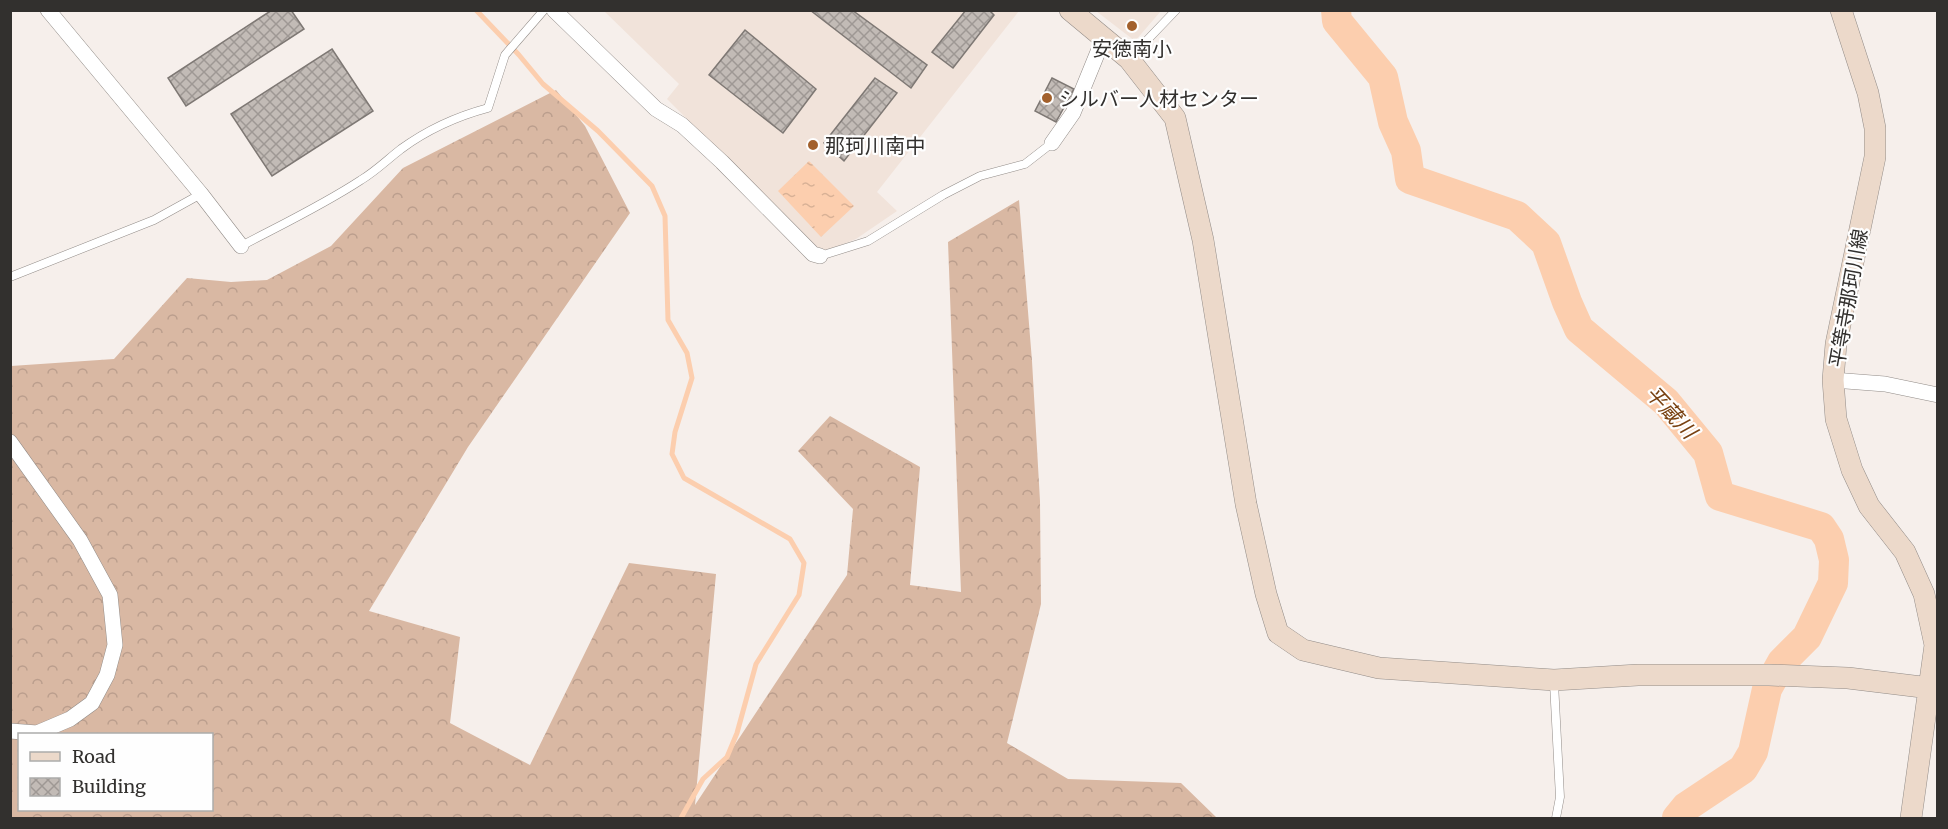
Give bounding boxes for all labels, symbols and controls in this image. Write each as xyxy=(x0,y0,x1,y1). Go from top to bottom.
marker: 安徳南小 xyxy=(1125,19,1139,33)
place label: 安徳南小 xyxy=(1092,36,1172,61)
place label: シルバー人材センター xyxy=(1059,86,1259,111)
marker: シルバー人材センター xyxy=(1040,91,1054,105)
place label: 那珂川南中 xyxy=(825,133,925,158)
marker: 那珂川南中 xyxy=(806,138,820,152)
street label: 平等寺那珂川線 xyxy=(1824,227,1872,369)
water label: 平蔵川 xyxy=(1640,380,1704,446)
legend xyxy=(18,733,213,811)
text: Road xyxy=(72,745,116,768)
text: Building xyxy=(72,775,146,798)

